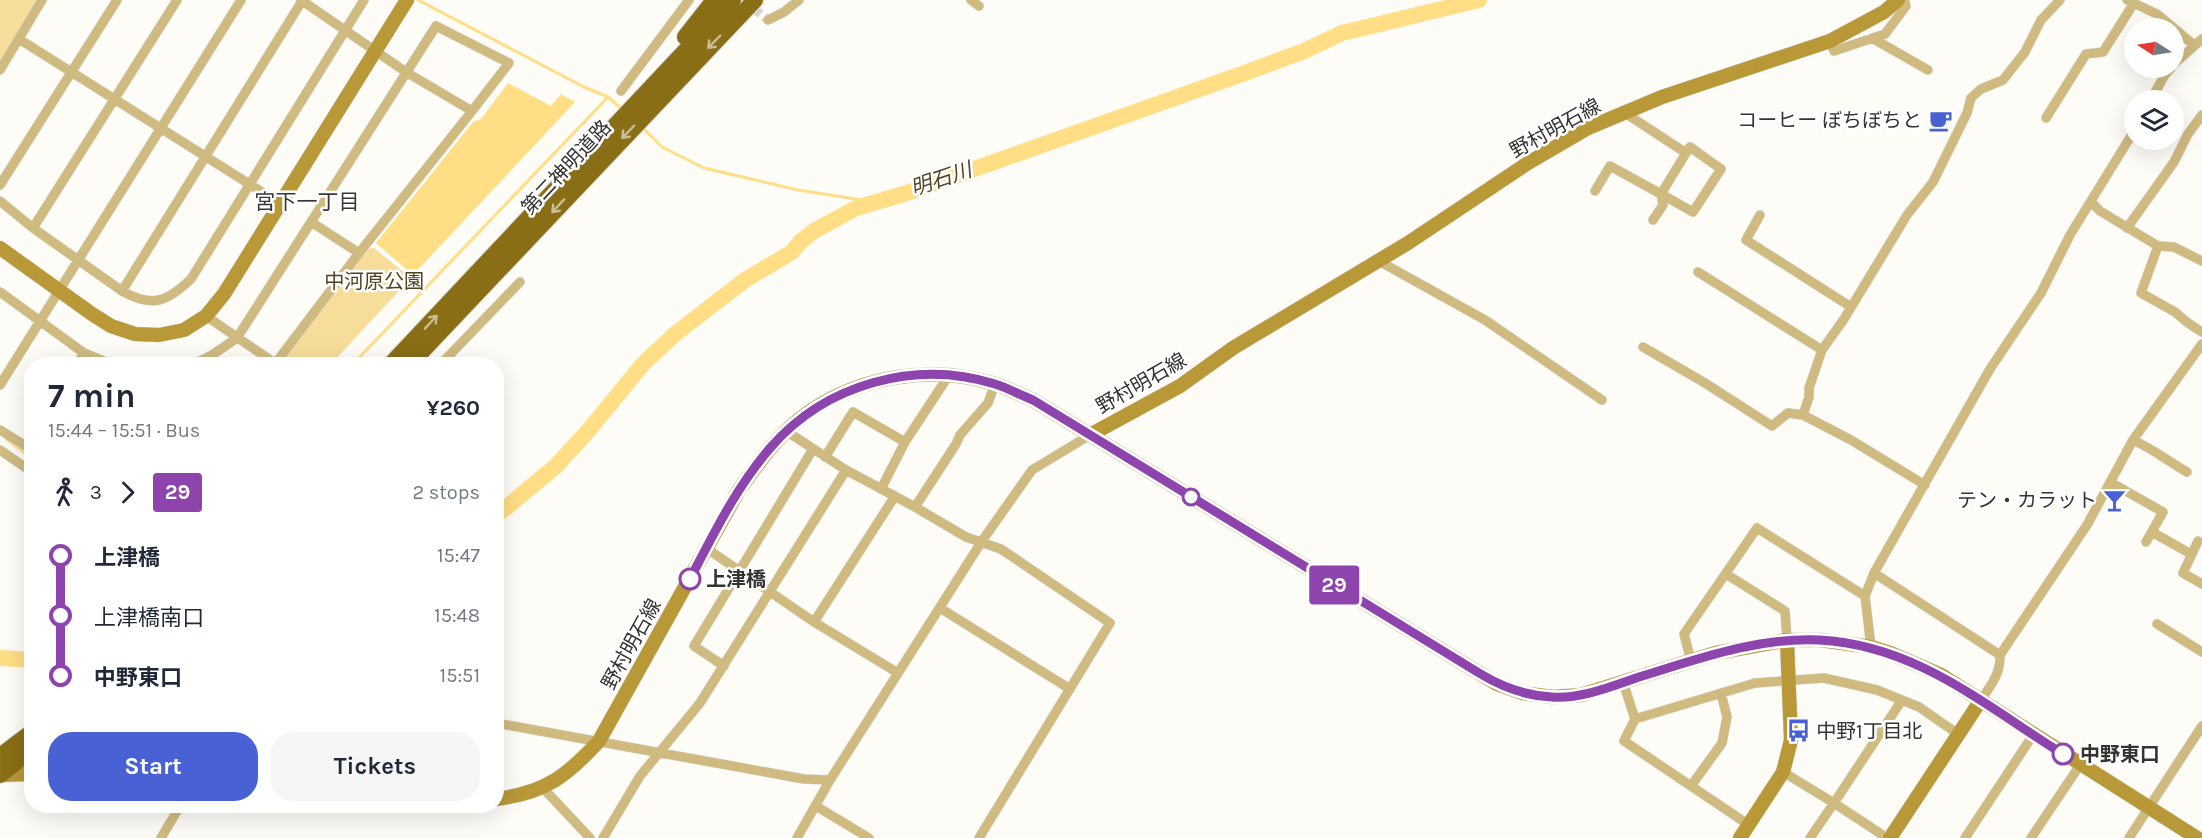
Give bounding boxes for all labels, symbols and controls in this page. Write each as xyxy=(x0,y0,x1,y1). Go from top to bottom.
north arrow xyxy=(2124,18,2184,78)
map controls xyxy=(2124,18,2184,150)
one-way arrow xyxy=(707,35,722,50)
button: layers xyxy=(2124,90,2184,150)
street label: 野村明石線 xyxy=(1506,94,1605,163)
cafe icon: コーヒー ぼちぼちと xyxy=(1927,107,1953,133)
place label: コーヒー ぼちぼちと xyxy=(1737,109,1922,132)
street label: 第二神明道路 xyxy=(517,116,616,219)
one-way arrow xyxy=(621,125,636,140)
water label: 明石川 xyxy=(907,157,977,201)
district label: 宮下一丁目 xyxy=(255,190,360,214)
one-way arrow xyxy=(552,198,566,213)
park label: 中河原公園 xyxy=(324,270,424,293)
one-way arrow xyxy=(424,315,438,330)
street label: 野村明石線 xyxy=(1092,348,1190,418)
text: 7 min xyxy=(48,377,135,415)
text: ¥260 xyxy=(427,395,480,421)
text: 15:44 – 15:51 · Bus xyxy=(48,419,200,442)
icon: walk xyxy=(48,476,81,509)
icon: forward xyxy=(111,476,144,509)
text: 29 xyxy=(165,480,190,504)
text: 3 xyxy=(90,481,102,504)
text: 2 stops xyxy=(413,481,480,504)
bar icon: テン・カラット xyxy=(2102,487,2128,513)
unlabelled marker xyxy=(1182,488,1200,506)
place label: テン・カラット xyxy=(1957,489,2097,512)
text: 15:47 xyxy=(437,544,480,567)
text: 上津橋 xyxy=(94,545,160,571)
line badge: 29 xyxy=(1307,566,1361,604)
marker: 上津橋 xyxy=(679,568,701,590)
place label: 上津橋 xyxy=(706,568,766,591)
text: 29 xyxy=(1321,573,1347,597)
street label: 野村明石線 xyxy=(597,595,666,694)
text: 15:48 xyxy=(434,604,480,627)
text: 上津橋南口 xyxy=(94,605,204,631)
text: 15:51 xyxy=(440,664,480,687)
text: 中野東口 xyxy=(94,665,182,691)
bus stop icon: 中野1丁目北 xyxy=(1785,718,1811,744)
place label: 中野1丁目北 xyxy=(1816,720,1923,743)
button: Start xyxy=(48,732,258,801)
button: Tickets xyxy=(270,732,480,801)
marker: 中野東口 xyxy=(2052,743,2074,765)
place label: 中野東口 xyxy=(2080,743,2160,766)

